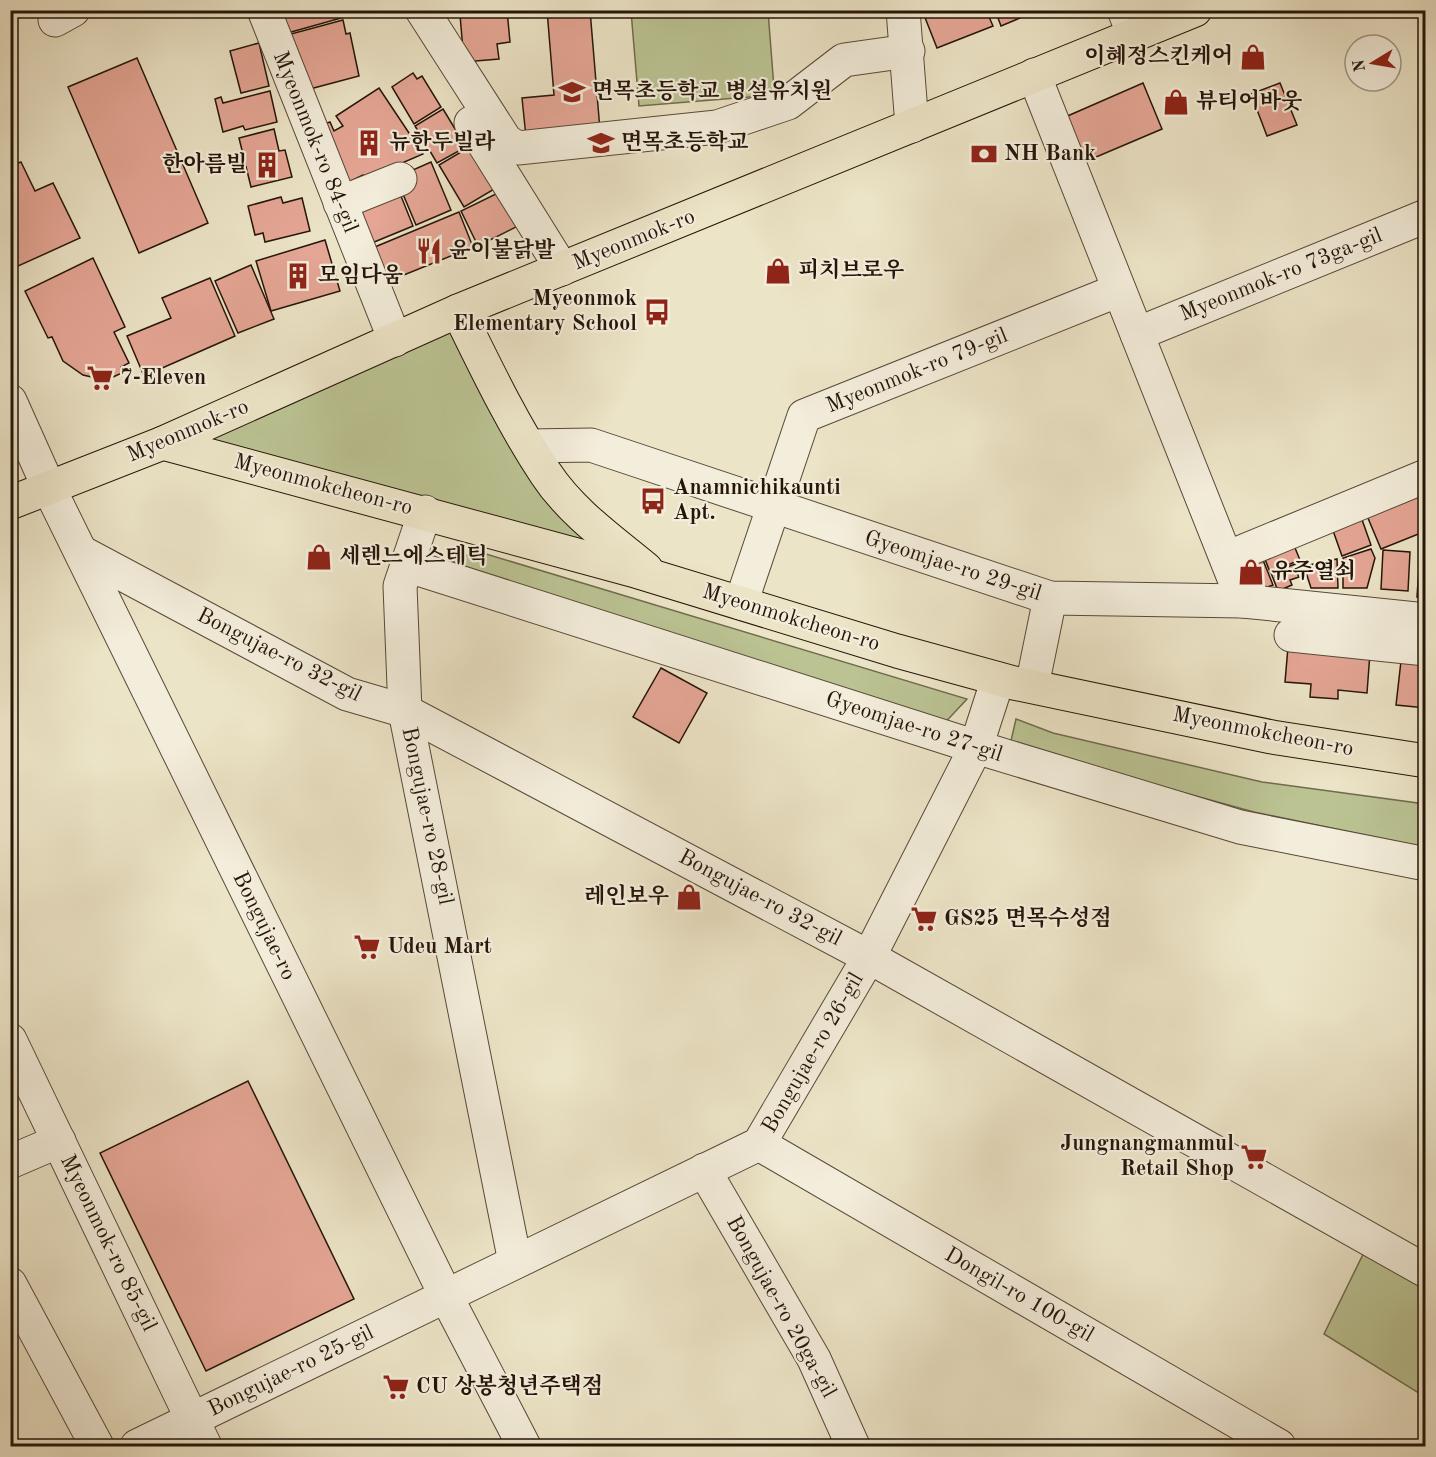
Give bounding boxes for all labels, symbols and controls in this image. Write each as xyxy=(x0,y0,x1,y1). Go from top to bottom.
north arrow xyxy=(1343,33,1403,93)
shop icon: 이혜정스킨케어 xyxy=(1238,42,1268,72)
place label: 이혜정스킨케어 xyxy=(1084,43,1233,68)
street label: Myeonmok-ro 84-gil xyxy=(269,48,361,236)
text: N xyxy=(1351,57,1369,73)
school or university icon: 면목초등학교 병설유치원 xyxy=(557,77,587,107)
place label: 면목초등학교 병설유치원 xyxy=(592,78,832,103)
shop icon: 뷰티어바웃 xyxy=(1161,87,1191,117)
place label: 뷰티어바웃 xyxy=(1196,88,1302,113)
building icon: 뉴한두빌라 xyxy=(354,128,384,158)
school or university icon: 면목초등학교 xyxy=(586,128,616,158)
place label: 뉴한두빌라 xyxy=(389,129,496,154)
place label: 면목초등학교 xyxy=(621,129,749,154)
bank icon: NH Bank xyxy=(969,139,999,169)
place label: NH Bank xyxy=(1004,143,1096,165)
building icon: 한아름빌 xyxy=(252,150,282,180)
place label: 한아름빌 xyxy=(162,151,247,176)
street label: Myeonmok-ro xyxy=(570,205,698,275)
street label: Myeonmok-ro 73ga-gil xyxy=(1177,224,1385,326)
restaurant icon: 윤이불닭발 xyxy=(414,236,444,266)
place label: 윤이불닭발 xyxy=(449,237,556,262)
shop icon: 피치브로우 xyxy=(763,256,793,286)
place label: 피치브로우 xyxy=(798,257,904,282)
building icon: 모임다움 xyxy=(283,261,313,291)
place label: 모임다움 xyxy=(318,262,403,287)
place label: Myeonmok Elementary School xyxy=(453,288,637,335)
bus stop icon: Myeonmok Elementary School xyxy=(642,297,672,327)
street label: Myeonmok-ro 79-gil xyxy=(823,325,1011,417)
supermarket icon: 7-Eleven xyxy=(85,363,115,393)
place label: 7-Eleven xyxy=(120,367,206,389)
street label: Myeonmok-ro xyxy=(124,396,252,466)
street label: Myeonmokcheon-ro xyxy=(231,451,415,519)
place label: Anamnichikaunti Apt. xyxy=(673,477,841,524)
bus stop icon: Anamnichikaunti Apt. xyxy=(638,486,668,516)
street label: Gyeomjae-ro 29-gil xyxy=(862,527,1044,605)
shop icon: 세렌느에스테틱 xyxy=(304,542,334,572)
place label: 세렌느에스테틱 xyxy=(339,543,488,568)
shop icon: 유주열쇠 xyxy=(1236,557,1266,587)
place label: 유주열쇠 xyxy=(1271,558,1356,583)
street label: Myeonmokcheon-ro xyxy=(700,581,882,655)
street label: Bongujae-ro 32-gil xyxy=(193,604,365,706)
street label: Gyeomjae-ro 27-gil xyxy=(823,688,1005,766)
street label: Myeonmokcheon-ro xyxy=(1170,704,1356,760)
street label: Bongujae-ro 28-gil xyxy=(397,725,457,907)
street label: Bongujae-ro 32-gil xyxy=(675,846,845,950)
street label: Bongujae-ro xyxy=(228,868,300,984)
shop icon: 레인보우 xyxy=(674,882,704,912)
place label: 레인보우 xyxy=(584,883,669,908)
supermarket icon: GS25 면목수성점 xyxy=(909,904,939,934)
place label: GS25 면목수성점 xyxy=(944,905,1111,930)
supermarket icon: Udeu Mart xyxy=(352,932,382,962)
place label: Udeu Mart xyxy=(387,936,492,958)
street label: Bongujae-ro 26-gil xyxy=(758,969,868,1137)
place label: Jungnangmanmul Retail Shop xyxy=(1060,1133,1234,1180)
supermarket icon: Jungnangmanmul Retail Shop xyxy=(1239,1142,1269,1172)
street label: Myeonmok-ro 85-gil xyxy=(56,1151,160,1335)
street label: Bongujae-ro 20ga-gil xyxy=(722,1212,840,1402)
street label: Dongil-ro 100-gil xyxy=(941,1243,1097,1347)
street label: Bongujae-ro 25-gil xyxy=(205,1321,377,1421)
supermarket icon: CU 상봉청년주택점 xyxy=(381,1372,411,1402)
place label: CU 상봉청년주택점 xyxy=(416,1373,603,1398)

